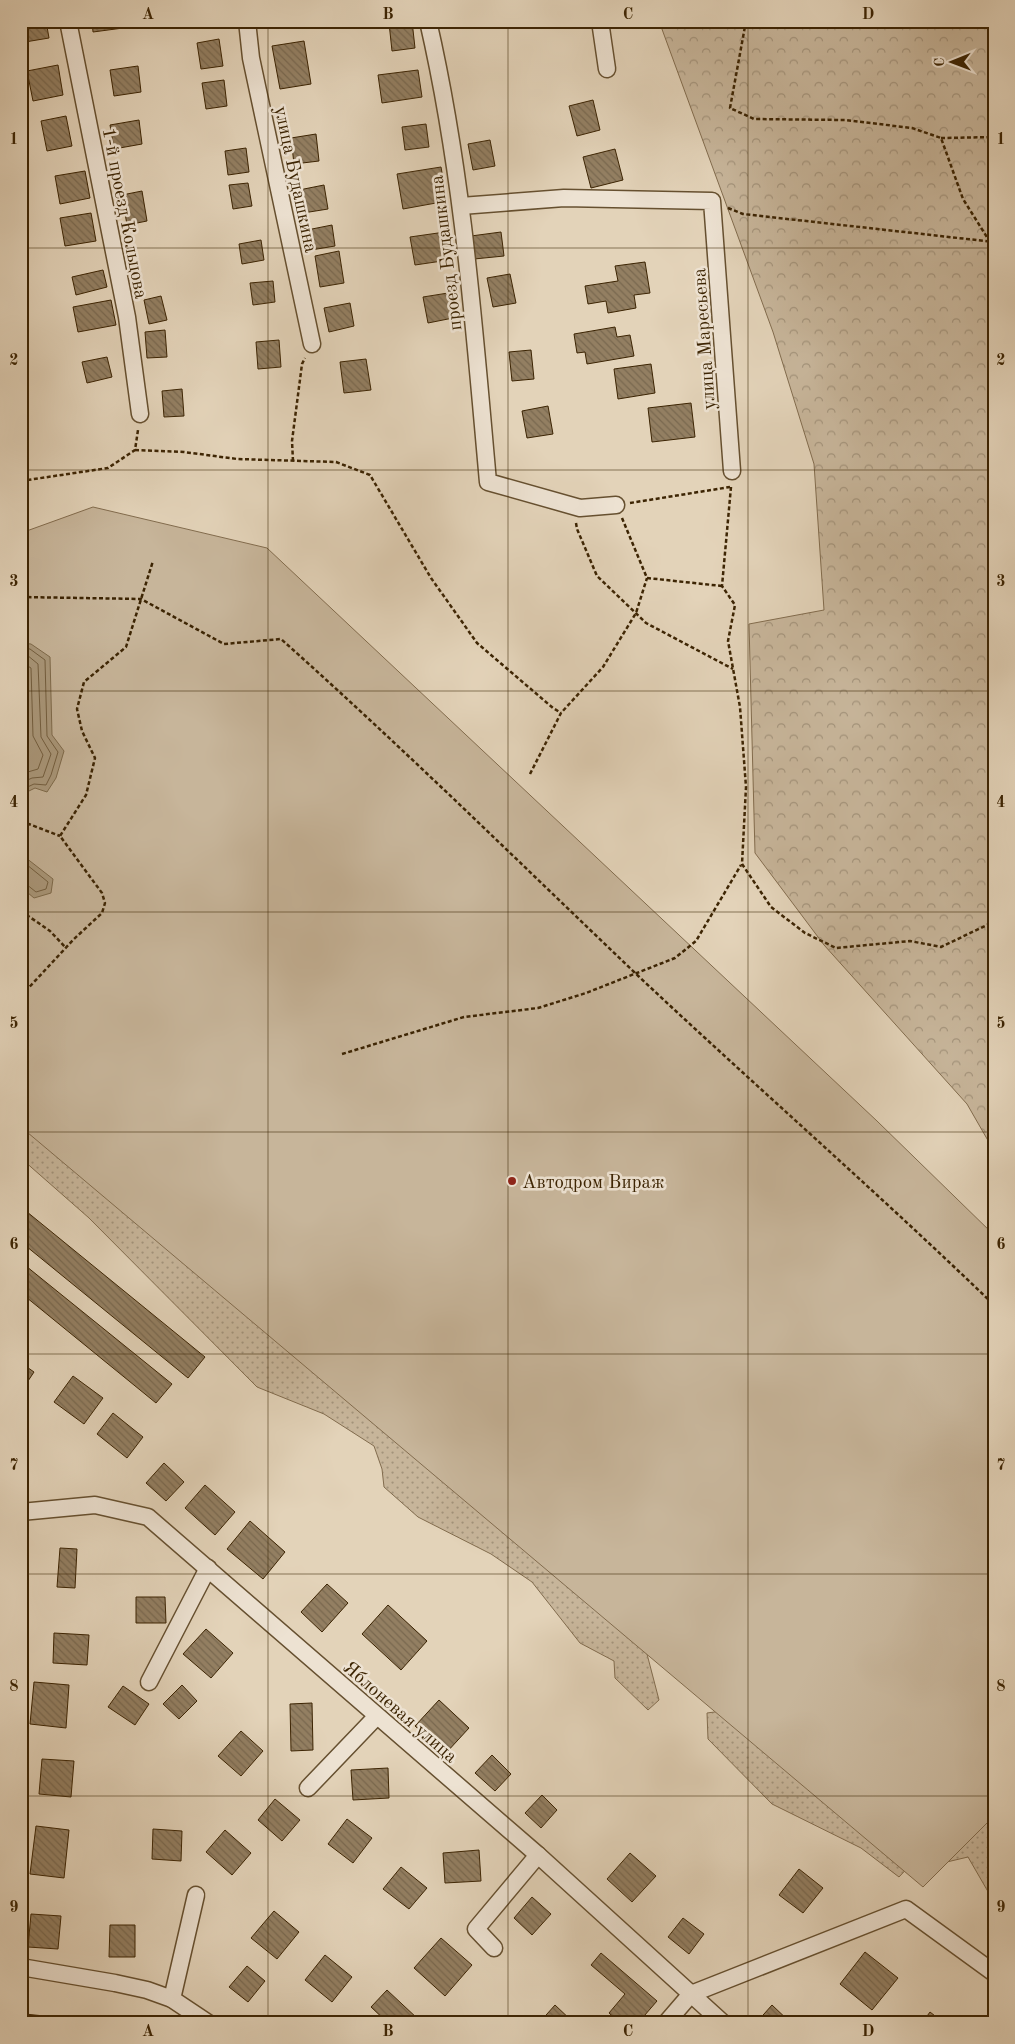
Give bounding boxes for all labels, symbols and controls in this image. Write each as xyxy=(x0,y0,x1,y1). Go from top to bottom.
text: A xyxy=(142,7,154,23)
text: B xyxy=(382,7,394,23)
text: C xyxy=(623,7,633,23)
text: D xyxy=(862,7,874,23)
north arrow xyxy=(928,38,978,88)
text: С xyxy=(933,57,947,67)
street label: улица Будашкина xyxy=(270,105,319,255)
street label: 1-й проезд Кольцова xyxy=(98,126,150,301)
text: 1 xyxy=(9,132,19,148)
text: 1 xyxy=(996,132,1006,148)
street label: проезд Будашкина xyxy=(428,173,466,332)
street label: улица Маресьева xyxy=(691,267,720,410)
text: 2 xyxy=(9,353,19,369)
text: 2 xyxy=(996,353,1006,369)
text: 3 xyxy=(9,574,19,590)
text: 3 xyxy=(996,574,1006,590)
text: 4 xyxy=(9,795,19,811)
text: 4 xyxy=(996,795,1006,811)
text: 5 xyxy=(9,1016,19,1032)
text: 5 xyxy=(996,1016,1006,1032)
place label: Автодром Вираж xyxy=(522,1174,665,1193)
marker: Автодром Вираж xyxy=(506,1175,518,1187)
text: 6 xyxy=(9,1237,19,1253)
text: 6 xyxy=(996,1237,1006,1253)
text: 7 xyxy=(9,1458,19,1474)
text: 7 xyxy=(996,1458,1006,1474)
street label: Яблоневая улица xyxy=(339,1658,460,1768)
text: 8 xyxy=(9,1679,19,1695)
text: 8 xyxy=(996,1679,1006,1695)
text: 9 xyxy=(9,1900,19,1916)
text: 9 xyxy=(996,1900,1006,1916)
text: A xyxy=(142,2024,154,2040)
text: B xyxy=(382,2024,394,2040)
text: C xyxy=(623,2024,633,2040)
text: D xyxy=(862,2024,874,2040)

